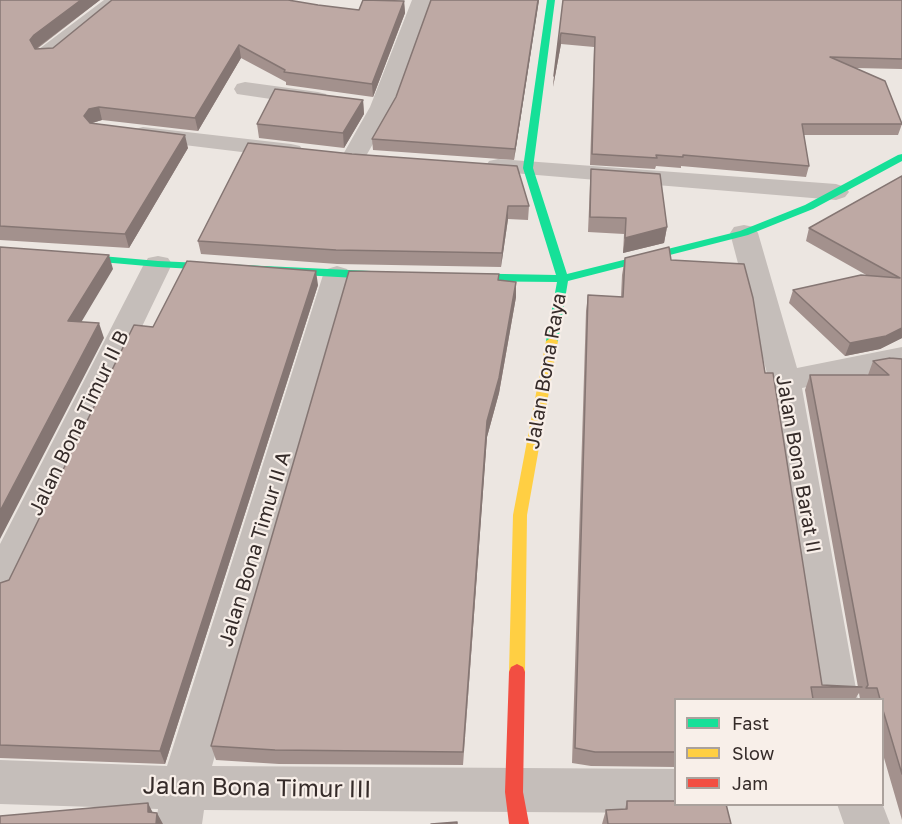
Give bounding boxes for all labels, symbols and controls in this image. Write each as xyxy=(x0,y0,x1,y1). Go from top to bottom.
street label: Jalan Bona Raya xyxy=(520,291,572,451)
street label: Jalan Bona Timur II B xyxy=(24,327,134,519)
street label: Jalan Bona Barat II xyxy=(771,373,825,555)
street label: Jalan Bona Timur II A xyxy=(214,449,296,649)
legend xyxy=(674,698,884,806)
text: Fast xyxy=(732,712,769,734)
text: Slow xyxy=(732,742,774,764)
street label: Jalan Bona Timur III xyxy=(142,772,372,804)
text: Jam xyxy=(732,772,768,794)

